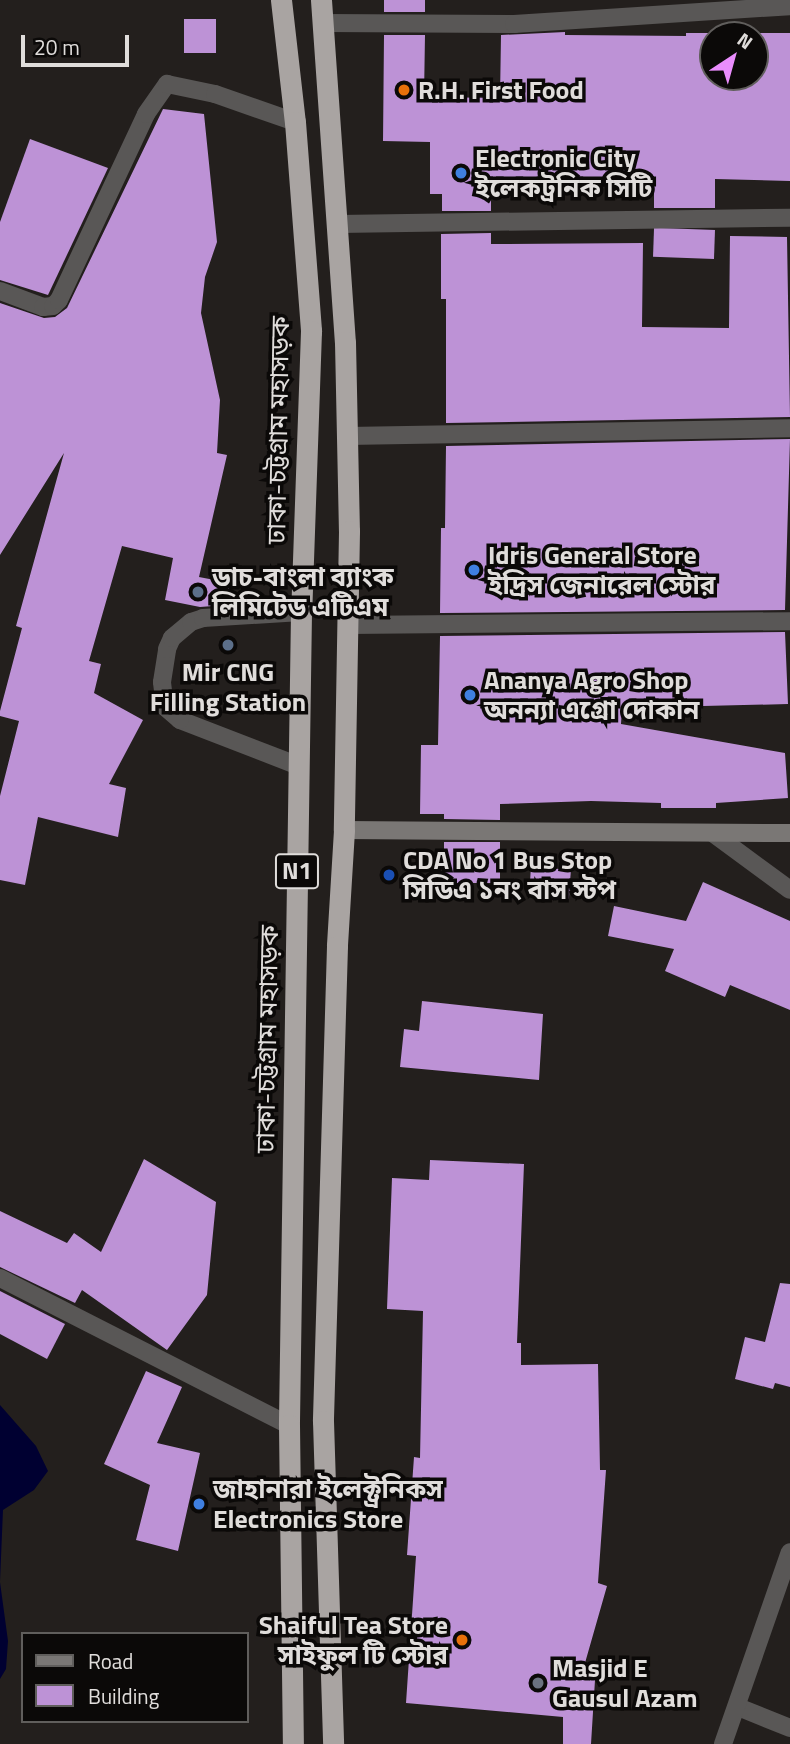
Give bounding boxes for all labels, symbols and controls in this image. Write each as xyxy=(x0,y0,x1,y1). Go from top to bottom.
scale bar xyxy=(24,21,133,65)
north arrow xyxy=(699,21,769,91)
text: N xyxy=(732,25,759,56)
text: 20 m xyxy=(34,31,80,63)
place label: R.H. First Food xyxy=(418,74,584,106)
marker: R.H. First Food xyxy=(396,82,412,98)
place label: Electronic City ইলেকট্রনিক সিটি xyxy=(475,142,652,204)
marker: Electronic City ইলেকট্রনিক সিটি xyxy=(453,165,469,181)
street label: ঢাকা-চট্টগ্রাম মহাসড়ক xyxy=(260,316,296,544)
place label: Idris General Store ইদ্রিস জেনারেল স্টোর xyxy=(488,539,716,600)
place label: ডাচ-বাংলা ব্যাংক লিমিটেড এটিএম xyxy=(212,561,394,622)
marker: Idris General Store ইদ্রিস জেনারেল স্টোর xyxy=(466,562,482,578)
marker: ডাচ-বাংলা ব্যাংক লিমিটেড এটিএম xyxy=(190,584,206,600)
marker: Mir CNG Filling Station xyxy=(220,637,236,653)
place label: Mir CNG Filling Station xyxy=(150,656,306,718)
place label: Ananya Agro Shop অনন্যা এগ্রো দোকান xyxy=(484,664,699,726)
marker: Ananya Agro Shop অনন্যা এগ্রো দোকান xyxy=(462,687,478,703)
place label: CDA No 1 Bus Stop সিডিএ ১নং বাস স্টপ xyxy=(403,844,616,906)
road number: N1 xyxy=(274,850,320,892)
marker: CDA No 1 Bus Stop সিডিএ ১নং বাস স্টপ xyxy=(381,867,397,883)
street label: ঢাকা-চট্টগ্রাম মহাসড়ক xyxy=(249,925,285,1153)
place label: জাহানারা ইলেক্ট্রনিকস Electronics Store xyxy=(213,1473,443,1534)
marker: জাহানারা ইলেক্ট্রনিকস Electronics Store xyxy=(191,1496,207,1512)
place label: Shaiful Tea Store সাইফুল টি স্টোর xyxy=(259,1609,448,1670)
legend xyxy=(21,1632,248,1723)
marker: Shaiful Tea Store সাইফুল টি স্টোর xyxy=(454,1632,470,1648)
text: Road xyxy=(88,1645,133,1677)
place label: Masjid E Gausul Azam xyxy=(552,1652,697,1714)
marker: Masjid E Gausul Azam xyxy=(530,1675,546,1691)
text: Building xyxy=(88,1680,159,1712)

